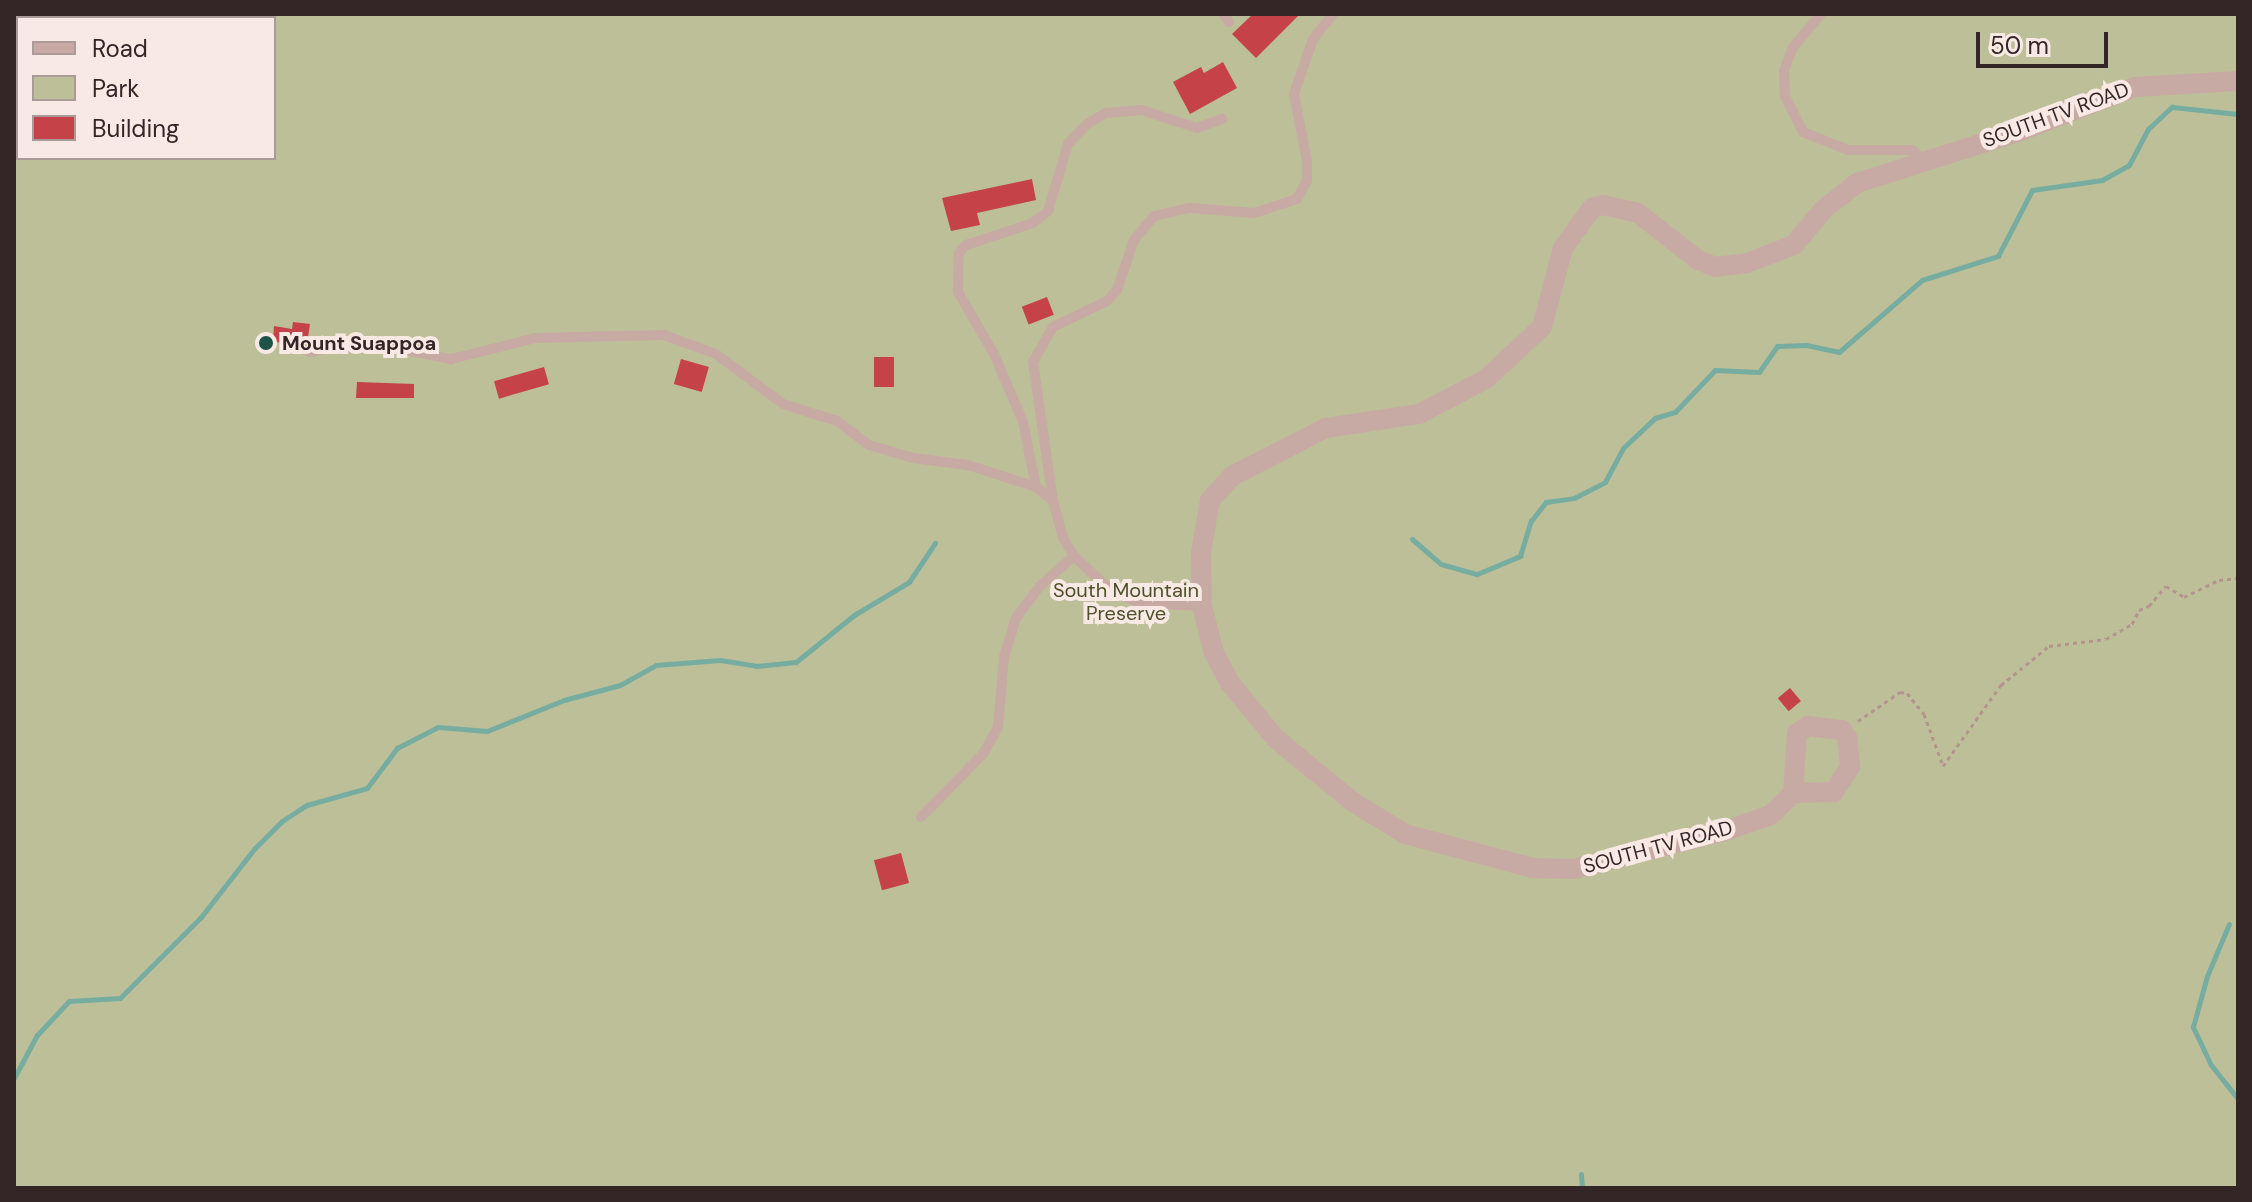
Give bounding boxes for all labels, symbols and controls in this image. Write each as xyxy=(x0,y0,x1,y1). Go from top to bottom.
legend xyxy=(16,16,276,160)
scale bar xyxy=(1980,16,2112,66)
text: 50 m xyxy=(1990,30,2049,61)
text: Road xyxy=(92,33,148,64)
text: Park xyxy=(92,73,139,104)
street label: SOUTH TV ROAD xyxy=(1980,77,2132,153)
text: Building xyxy=(92,113,179,144)
place label: Mount Suappoa xyxy=(282,331,436,355)
marker: Mount Suappoa xyxy=(257,334,275,352)
park label: South Mountain Preserve xyxy=(1053,578,1199,625)
street label: SOUTH TV ROAD xyxy=(1581,816,1735,878)

